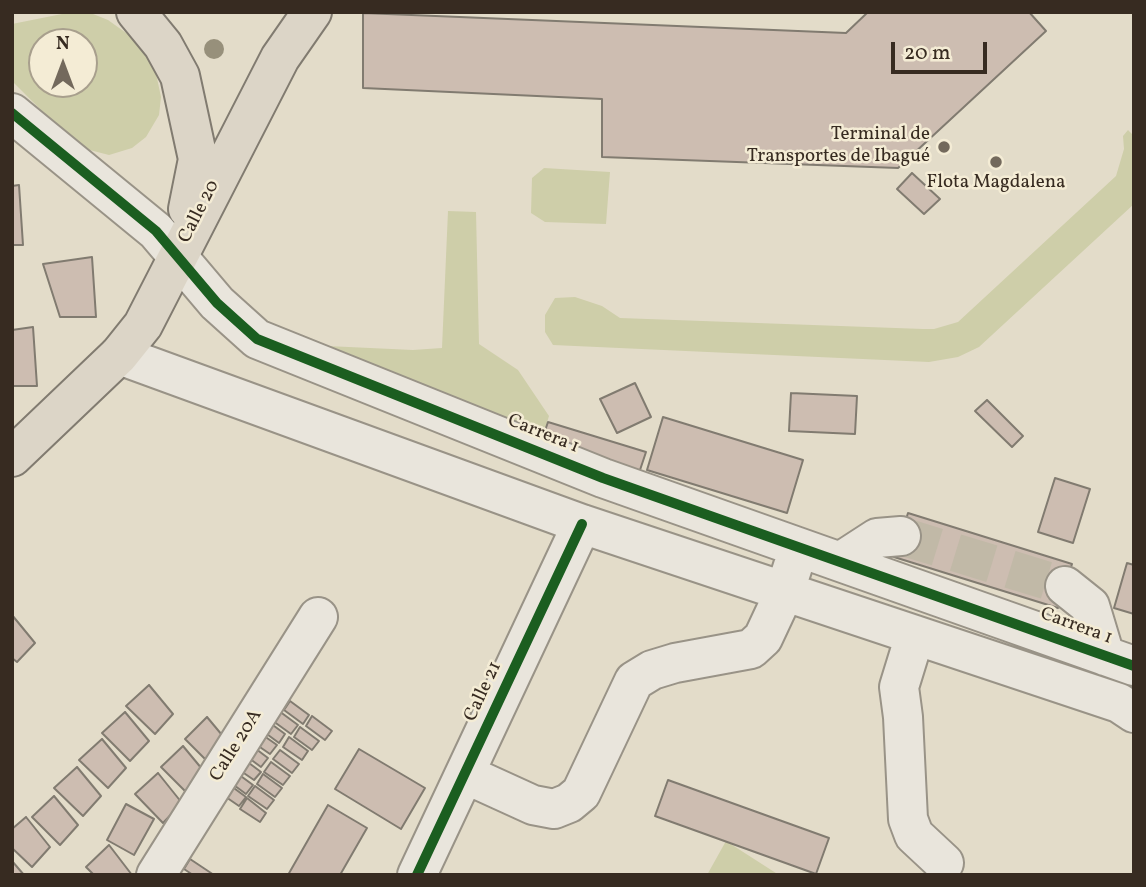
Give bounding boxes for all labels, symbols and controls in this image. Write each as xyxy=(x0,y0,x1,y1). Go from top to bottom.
north arrow xyxy=(28,28,98,98)
scale bar xyxy=(894,28,990,72)
text: N xyxy=(56,31,70,57)
text: 20 m xyxy=(904,39,950,68)
place label: Terminal de Transportes de Ibagué xyxy=(747,125,930,169)
marker: Terminal de Transportes de Ibagué xyxy=(936,139,952,155)
marker: Flota Magdalena xyxy=(988,154,1004,170)
place label: Flota Magdalena xyxy=(927,173,1065,195)
street label: Calle 20 xyxy=(175,177,225,247)
street label: Carrera 1 xyxy=(504,410,582,460)
street label: Carrera 1 xyxy=(1037,603,1115,651)
street label: Calle 21 xyxy=(460,658,508,726)
street label: Calle 20A xyxy=(206,706,268,786)

